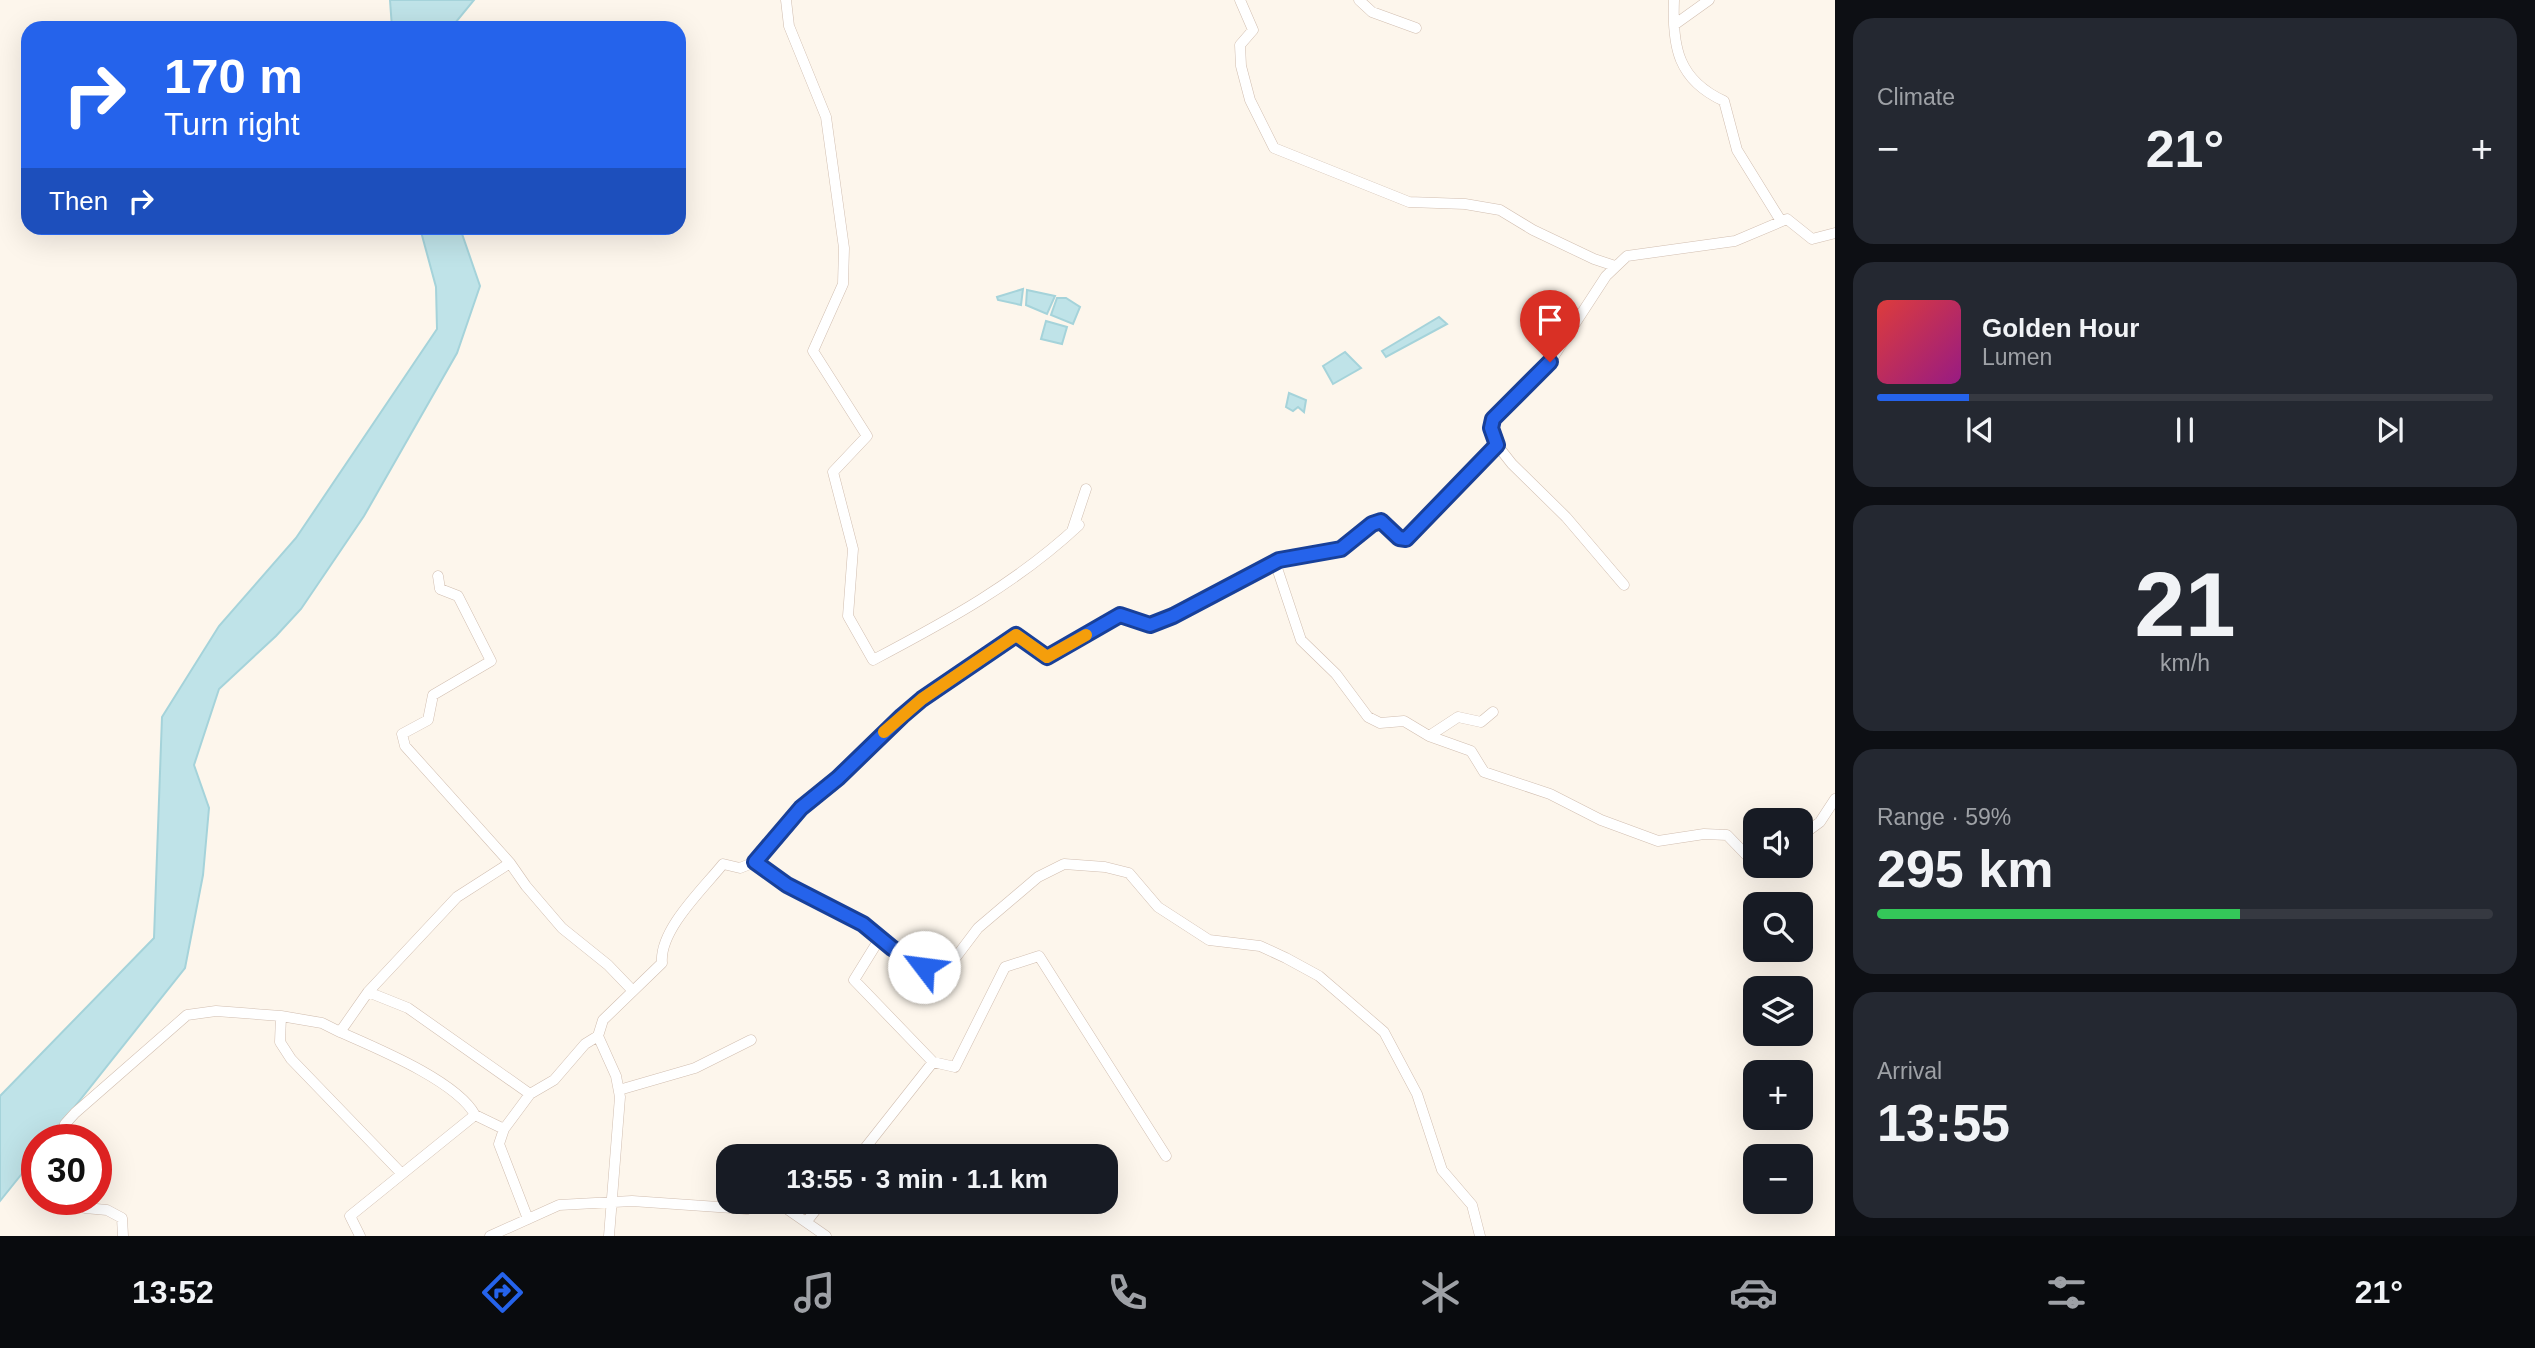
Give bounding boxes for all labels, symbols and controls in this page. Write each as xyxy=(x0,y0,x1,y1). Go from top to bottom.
icon: right xyxy=(49,49,140,140)
text: 170 m xyxy=(164,49,303,103)
text: Climate xyxy=(1877,84,1955,110)
text: Turn right xyxy=(164,106,300,142)
text: 21° xyxy=(2146,120,2224,178)
text: − xyxy=(1877,128,1899,170)
text: + xyxy=(2471,128,2493,170)
icon: right xyxy=(122,182,160,220)
text: Then xyxy=(49,186,108,216)
pin xyxy=(1520,290,1580,362)
icon: arrive xyxy=(1531,301,1569,339)
text: Golden Hour xyxy=(1982,313,2139,343)
text: Lumen xyxy=(1982,344,2052,370)
icon: previous xyxy=(1961,411,1999,449)
icon: pause xyxy=(2166,411,2204,449)
icon: next xyxy=(2371,411,2409,449)
text: 21 xyxy=(2134,554,2236,655)
text: km/h xyxy=(2160,650,2210,676)
text: Range · 59% xyxy=(1877,804,2011,830)
map controls xyxy=(1743,808,1813,1214)
button: sound xyxy=(1743,808,1813,878)
text: 295 km xyxy=(1877,840,2053,898)
button: search xyxy=(1743,892,1813,962)
position arrow xyxy=(887,930,961,1004)
button: layers xyxy=(1743,976,1813,1046)
text: Arrival xyxy=(1877,1058,1942,1084)
button: + xyxy=(1743,1060,1813,1130)
text: 13:55 xyxy=(1877,1094,2010,1152)
speed limit sign: 30 xyxy=(21,1124,112,1215)
button: − xyxy=(1743,1144,1813,1214)
text: 13:55 · 3 min · 1.1 km xyxy=(786,1164,1048,1194)
icon: directions xyxy=(478,1268,527,1317)
icon: music xyxy=(790,1268,839,1317)
icon: phone xyxy=(1103,1268,1152,1317)
icon: climate xyxy=(1416,1268,1465,1317)
icon: car xyxy=(1729,1268,1778,1317)
icon: filters xyxy=(2042,1268,2091,1317)
text: 13:52 xyxy=(132,1274,214,1310)
text: 21° xyxy=(2355,1274,2403,1310)

